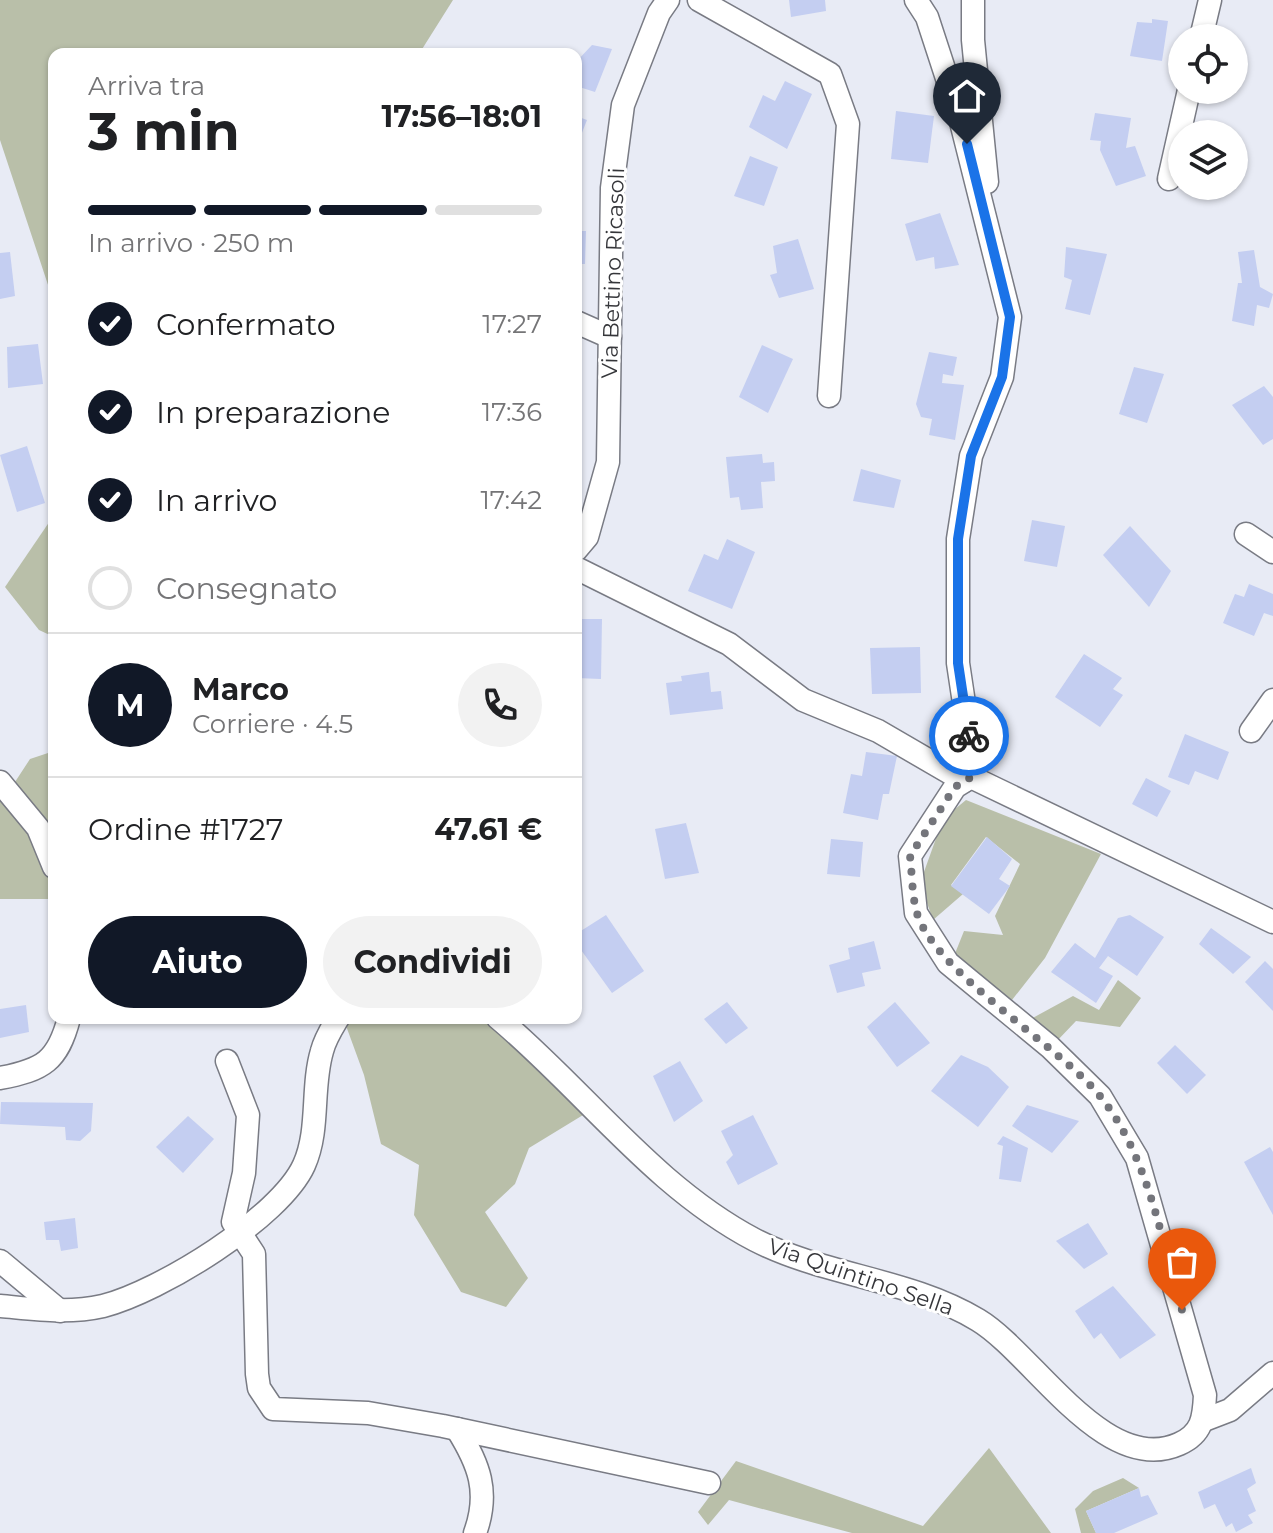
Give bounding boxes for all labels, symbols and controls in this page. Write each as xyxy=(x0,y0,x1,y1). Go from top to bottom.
map controls xyxy=(1168,24,1248,200)
button: locate xyxy=(1168,24,1248,104)
pin xyxy=(933,62,1001,144)
text: Arriva tra xyxy=(88,70,205,102)
icon: home xyxy=(945,74,989,118)
text: 17:56–18:01 xyxy=(381,98,542,135)
text: 3 min xyxy=(88,100,240,163)
button: layers xyxy=(1168,120,1248,200)
street label: Via Bettino Ricasoli xyxy=(596,167,630,379)
text: In arrivo · 250 m xyxy=(88,227,294,259)
icon: check xyxy=(88,302,132,346)
text: Confermato xyxy=(156,306,335,343)
text: 17:27 xyxy=(482,308,542,340)
icon: check xyxy=(88,390,132,434)
text: In preparazione xyxy=(156,394,390,431)
text: 17:36 xyxy=(482,396,542,428)
icon: check xyxy=(88,478,132,522)
text: In arrivo xyxy=(156,482,277,519)
text: 17:42 xyxy=(480,484,542,516)
text: Consegnato xyxy=(156,570,337,607)
button: phone xyxy=(458,663,542,747)
text: Marco xyxy=(192,671,289,708)
text: M xyxy=(116,687,144,724)
courier xyxy=(929,696,1009,776)
text: Corriere · 4.5 xyxy=(192,708,353,740)
icon: bike xyxy=(947,714,991,758)
text: Ordine #1727 xyxy=(88,811,284,848)
text: 47.61 € xyxy=(434,811,542,848)
button: Aiuto xyxy=(88,916,307,1008)
button: Condividi xyxy=(323,916,542,1008)
pin xyxy=(1148,1228,1216,1310)
street label: Via Quintino Sella xyxy=(765,1233,957,1321)
icon: bag xyxy=(1160,1240,1204,1284)

